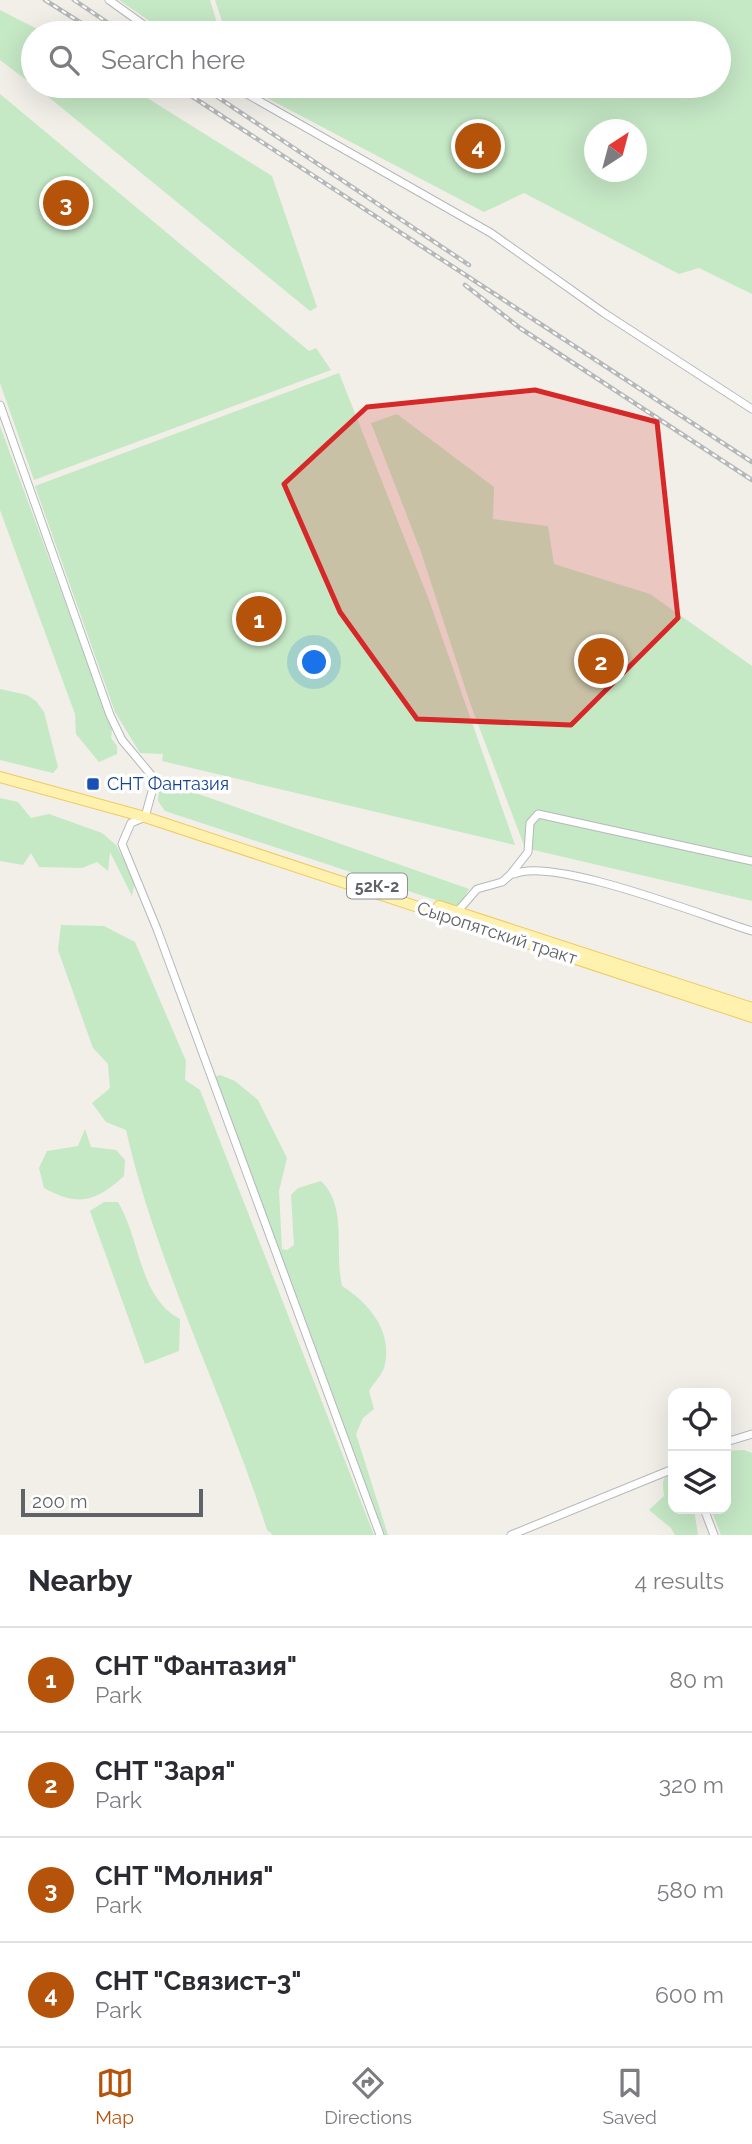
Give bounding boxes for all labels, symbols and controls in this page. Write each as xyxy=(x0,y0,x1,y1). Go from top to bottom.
search box xyxy=(21,21,731,98)
icon: search xyxy=(45,41,83,79)
text: Search here xyxy=(101,45,245,75)
north arrow xyxy=(584,119,647,182)
pin: 4 xyxy=(455,120,501,172)
pin: 3 xyxy=(43,177,89,229)
pin: 1 xyxy=(236,593,282,645)
pin: 2 xyxy=(578,635,624,687)
your location xyxy=(297,645,331,679)
place label: СНТ Фантазия xyxy=(107,773,229,794)
marker: СНТ Фантазия xyxy=(85,776,101,792)
road number: 52К-2 xyxy=(347,874,407,898)
street label: Сыропятский тракт xyxy=(414,897,580,968)
map controls xyxy=(668,1388,731,1514)
button: locate xyxy=(668,1388,731,1451)
button: layers xyxy=(668,1451,731,1514)
scale bar xyxy=(21,1486,203,1518)
text: 200 m xyxy=(32,1490,87,1512)
text: Nearby xyxy=(28,1563,132,1598)
text: 4 results xyxy=(635,1567,724,1594)
text: СНТ "Фантазия" xyxy=(95,1651,297,1681)
text: 1 xyxy=(45,1666,57,1693)
text: 80 m xyxy=(669,1666,724,1693)
text: Park xyxy=(95,1681,142,1708)
text: СНТ "Заря" xyxy=(95,1756,236,1786)
text: 2 xyxy=(45,1771,57,1798)
text: 320 m xyxy=(659,1771,724,1798)
text: Park xyxy=(95,1786,142,1813)
text: СНТ "Молния" xyxy=(95,1861,274,1891)
text: 3 xyxy=(45,1876,57,1903)
text: 580 m xyxy=(657,1876,724,1903)
text: Park xyxy=(95,1891,142,1918)
text: СНТ "Связист-3" xyxy=(95,1966,301,1996)
text: 4 xyxy=(44,1981,58,2008)
text: 600 m xyxy=(655,1981,724,2008)
text: Park xyxy=(95,1996,142,2023)
tab: Map xyxy=(95,2064,134,2128)
tab: Directions xyxy=(324,2064,412,2128)
tab: Saved xyxy=(602,2064,657,2128)

